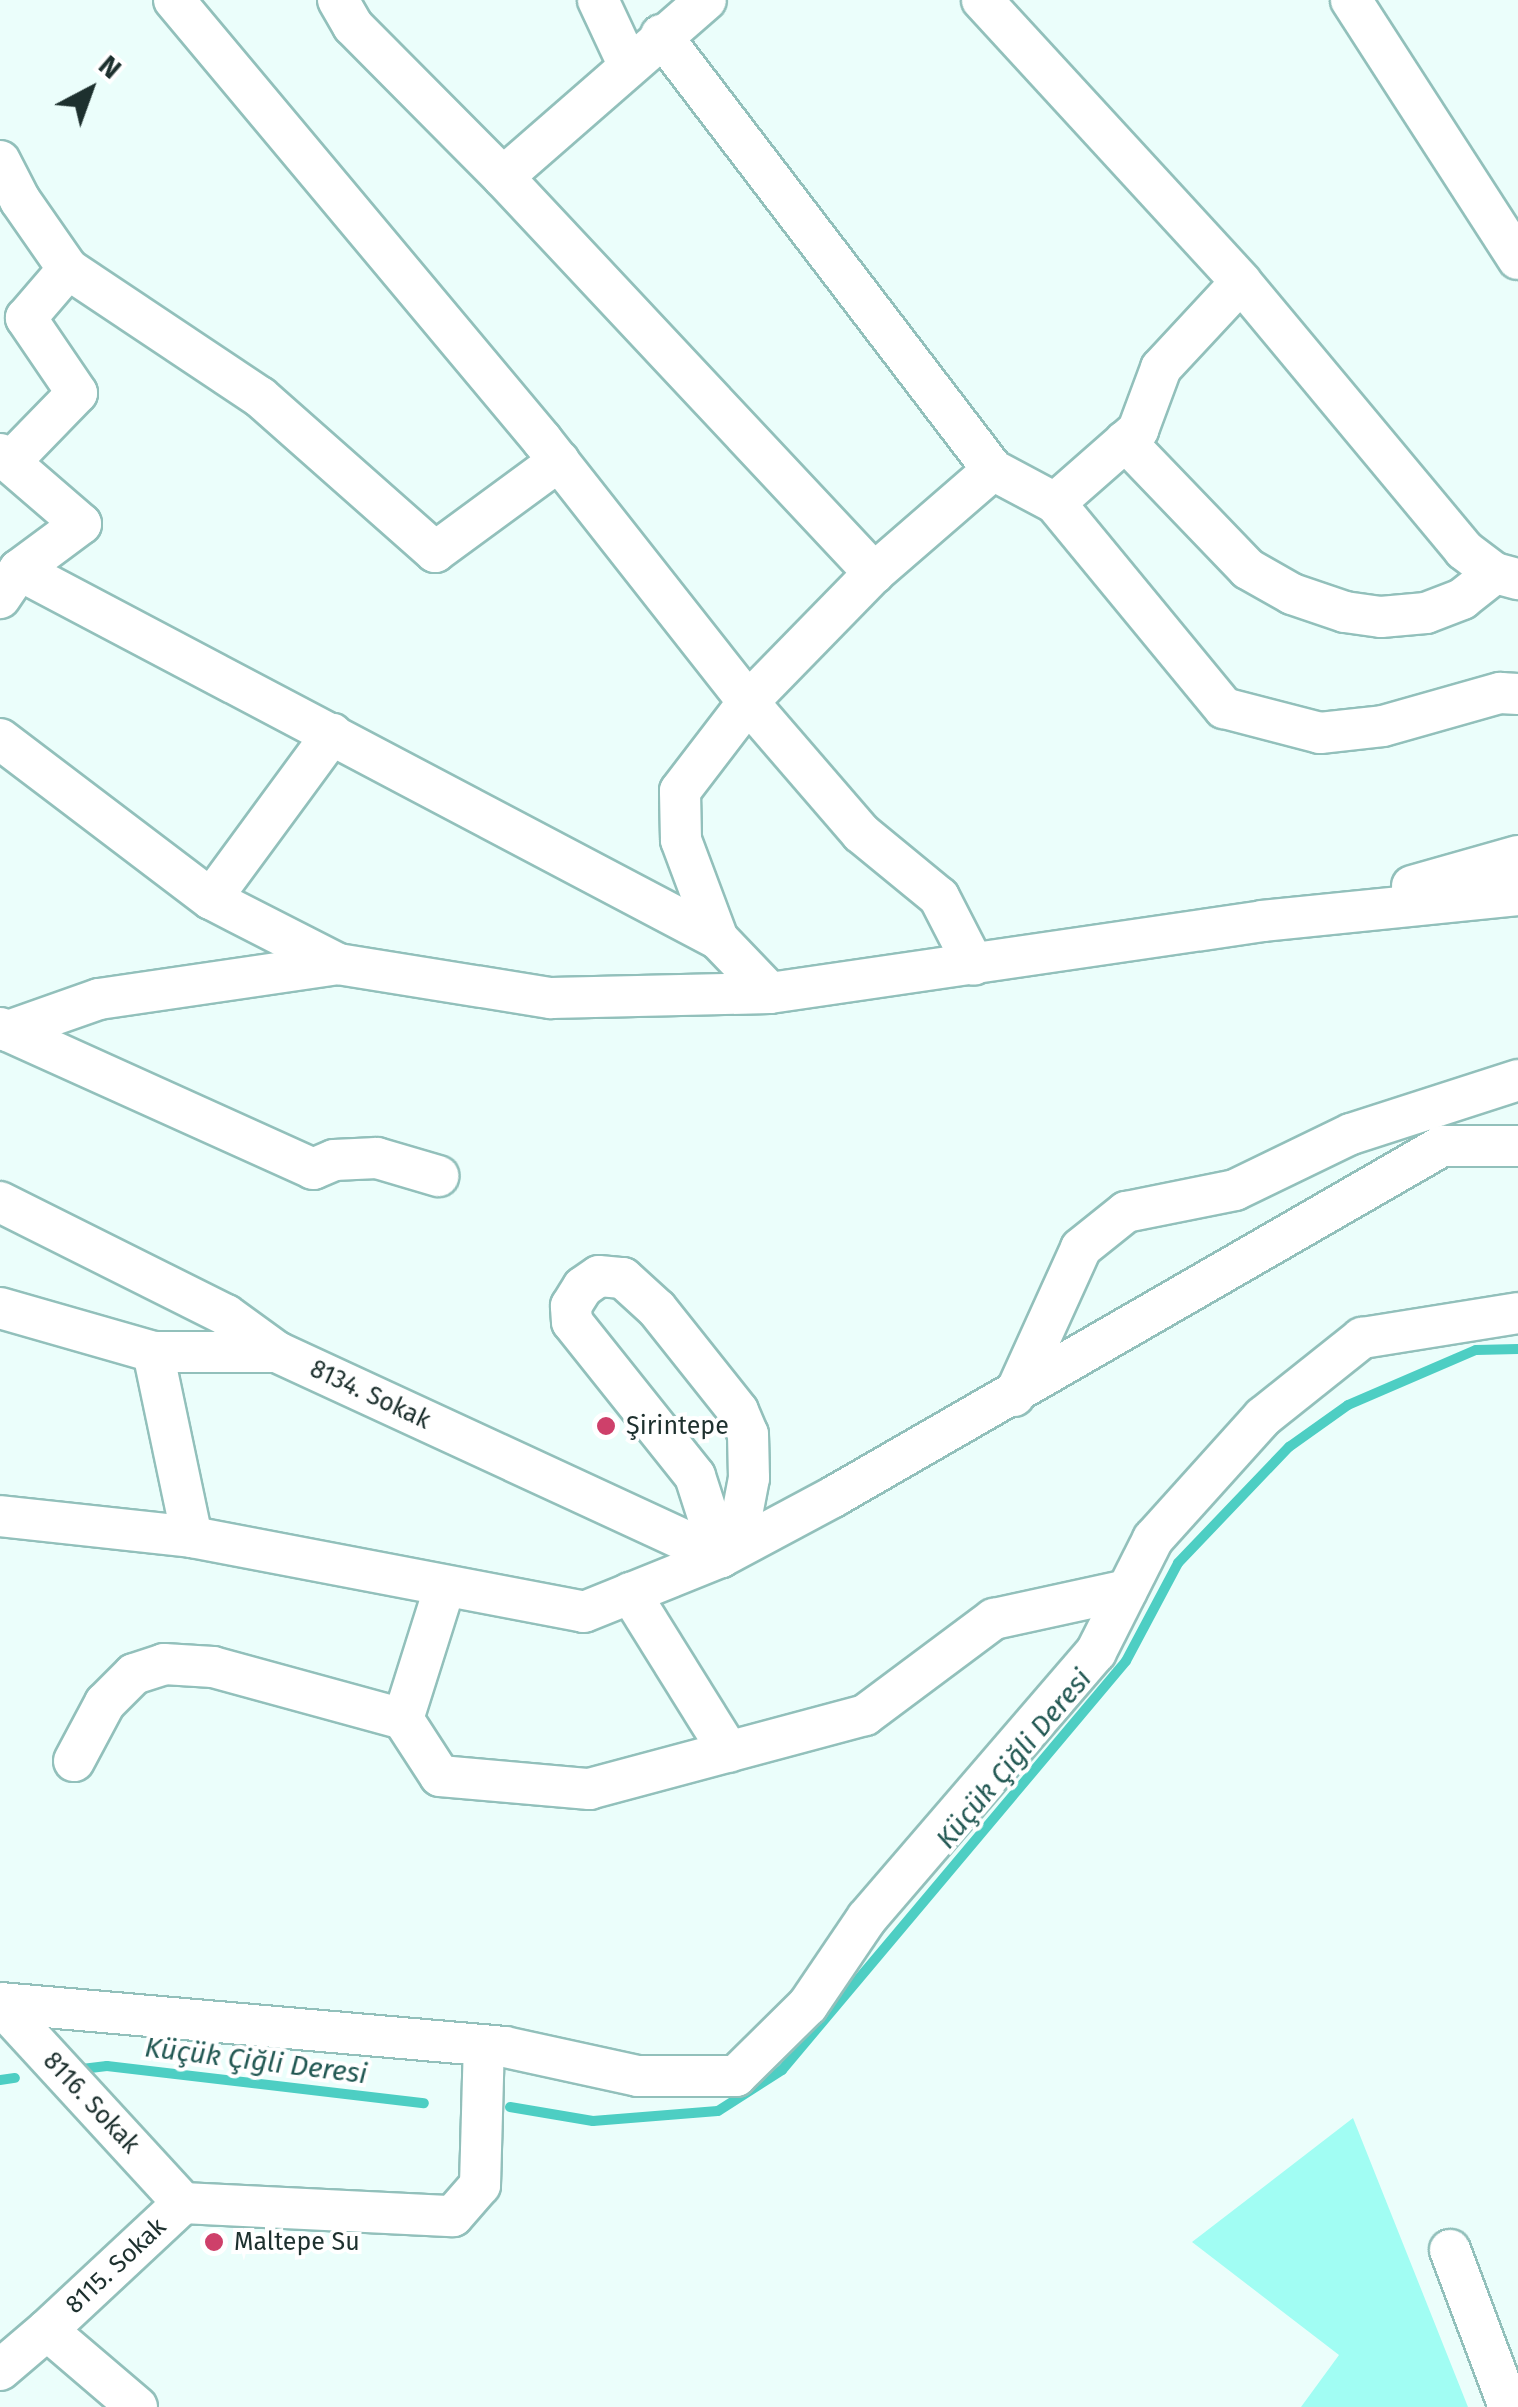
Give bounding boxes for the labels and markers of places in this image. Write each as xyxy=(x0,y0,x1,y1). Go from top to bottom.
place label: Şirintepe xyxy=(626,1411,729,1441)
marker: Şirintepe xyxy=(595,1415,617,1437)
place label: Maltepe Su xyxy=(234,2227,360,2257)
marker: Maltepe Su xyxy=(203,2231,225,2253)

